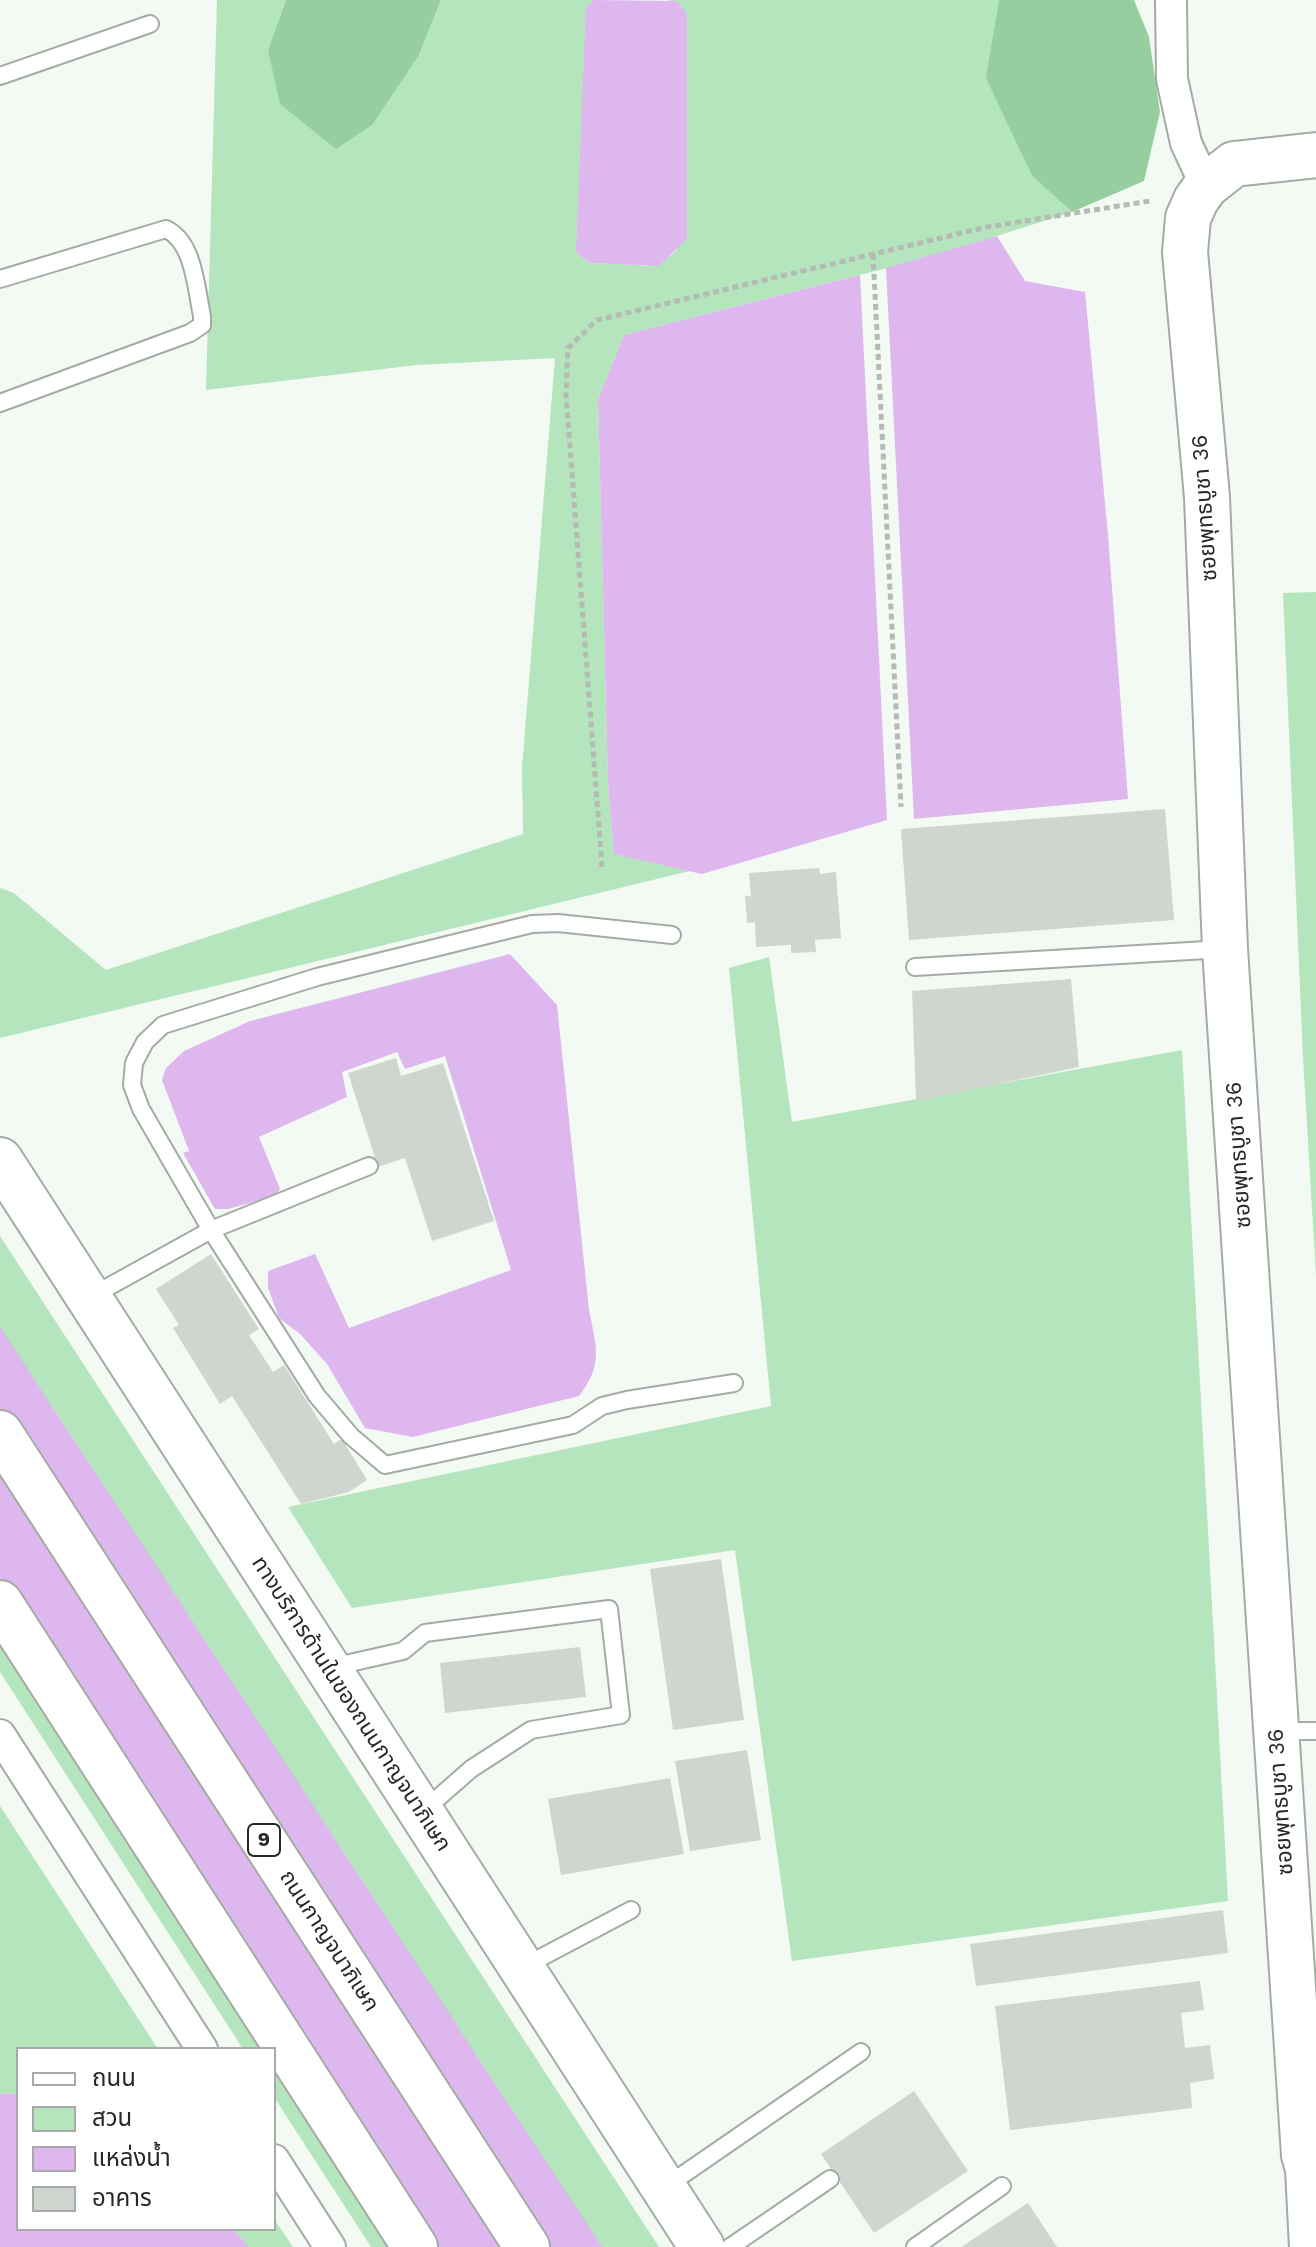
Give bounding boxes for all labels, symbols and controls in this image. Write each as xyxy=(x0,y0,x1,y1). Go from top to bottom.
street label: ซอยพุทธบูชา 36 xyxy=(1187,434,1223,582)
street label: ซอยพุทธบูชา 36 xyxy=(1221,1081,1257,1229)
street label: ทางบริการด้านในของถนนกาญจนาภิเษก xyxy=(246,1552,456,1856)
street label: ซอยพุทธบูชา 36 xyxy=(1263,1728,1299,1876)
road number: 9 xyxy=(248,1824,280,1856)
street label: ถนนกาญจนาภิเษก xyxy=(273,1865,385,2017)
legend xyxy=(16,2047,276,2231)
text: ถนน xyxy=(92,2064,136,2092)
text: สวน xyxy=(92,2104,132,2132)
text: แหล่งน้ำ xyxy=(92,2144,171,2172)
text: อาคาร xyxy=(92,2184,152,2212)

